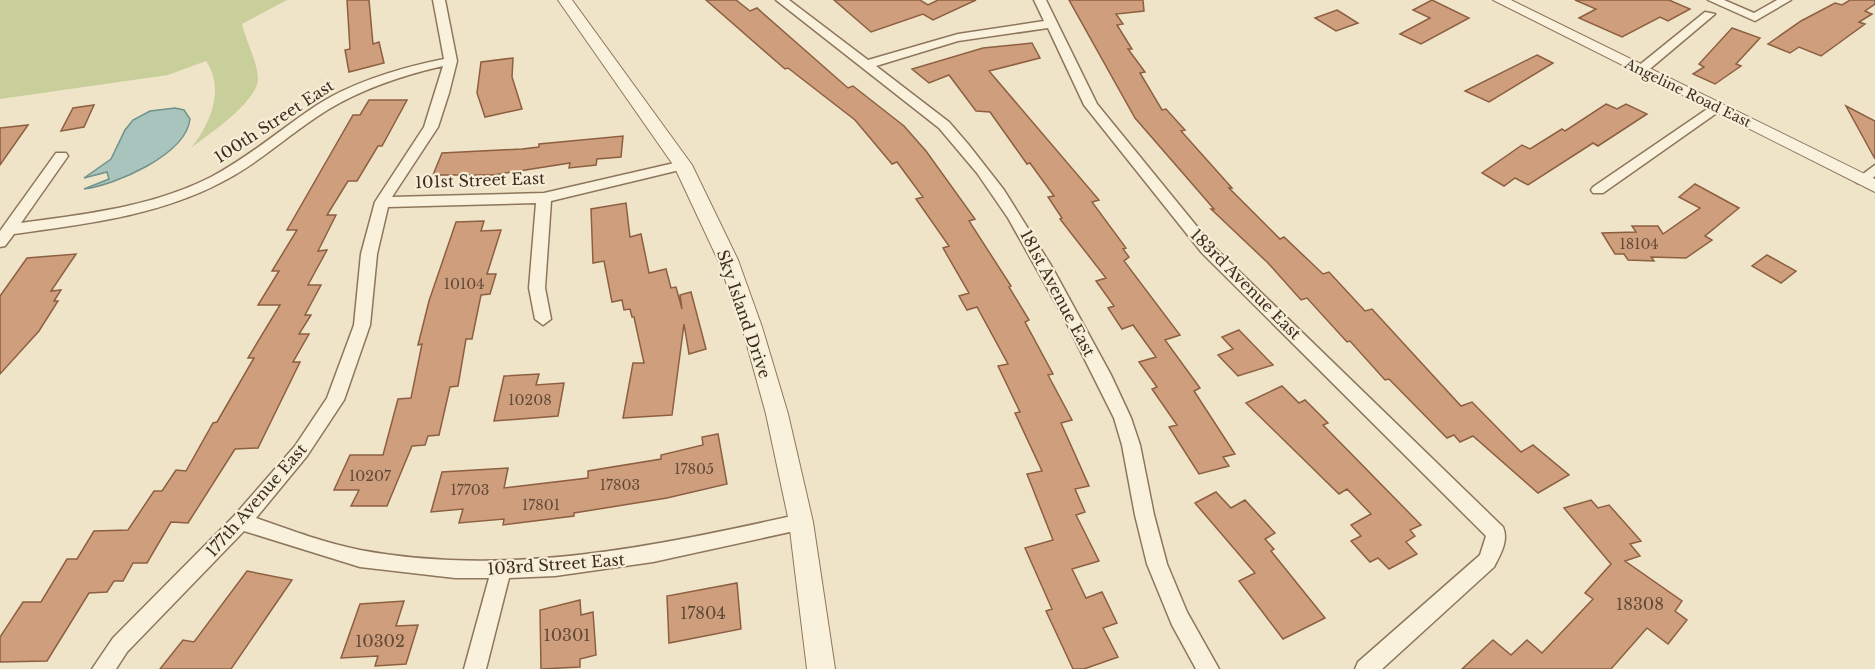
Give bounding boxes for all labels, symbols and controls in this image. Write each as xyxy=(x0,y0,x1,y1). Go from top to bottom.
street label: Angeline Road East xyxy=(1621,54,1755,132)
street label: 100th Street East xyxy=(211,75,337,167)
street label: 101st Street East xyxy=(415,168,545,192)
street label: 183rd Avenue East xyxy=(1187,225,1305,343)
street label: 181st Avenue East xyxy=(1016,226,1100,360)
house number: 18104 xyxy=(1619,235,1659,253)
street label: Sky Island Drive xyxy=(713,247,775,381)
house number: 10104 xyxy=(444,275,484,293)
house number: 10208 xyxy=(508,391,552,409)
street label: 177th Avenue East xyxy=(201,439,311,561)
house number: 17805 xyxy=(674,460,714,478)
house number: 10207 xyxy=(349,467,392,485)
house number: 17803 xyxy=(600,476,640,494)
house number: 17703 xyxy=(451,481,489,499)
house number: 17801 xyxy=(522,496,560,514)
street label: 103rd Street East xyxy=(487,549,625,579)
house number: 18308 xyxy=(1616,594,1664,614)
house number: 17804 xyxy=(680,603,726,623)
house number: 10301 xyxy=(544,625,590,645)
house number: 10302 xyxy=(355,631,405,651)

